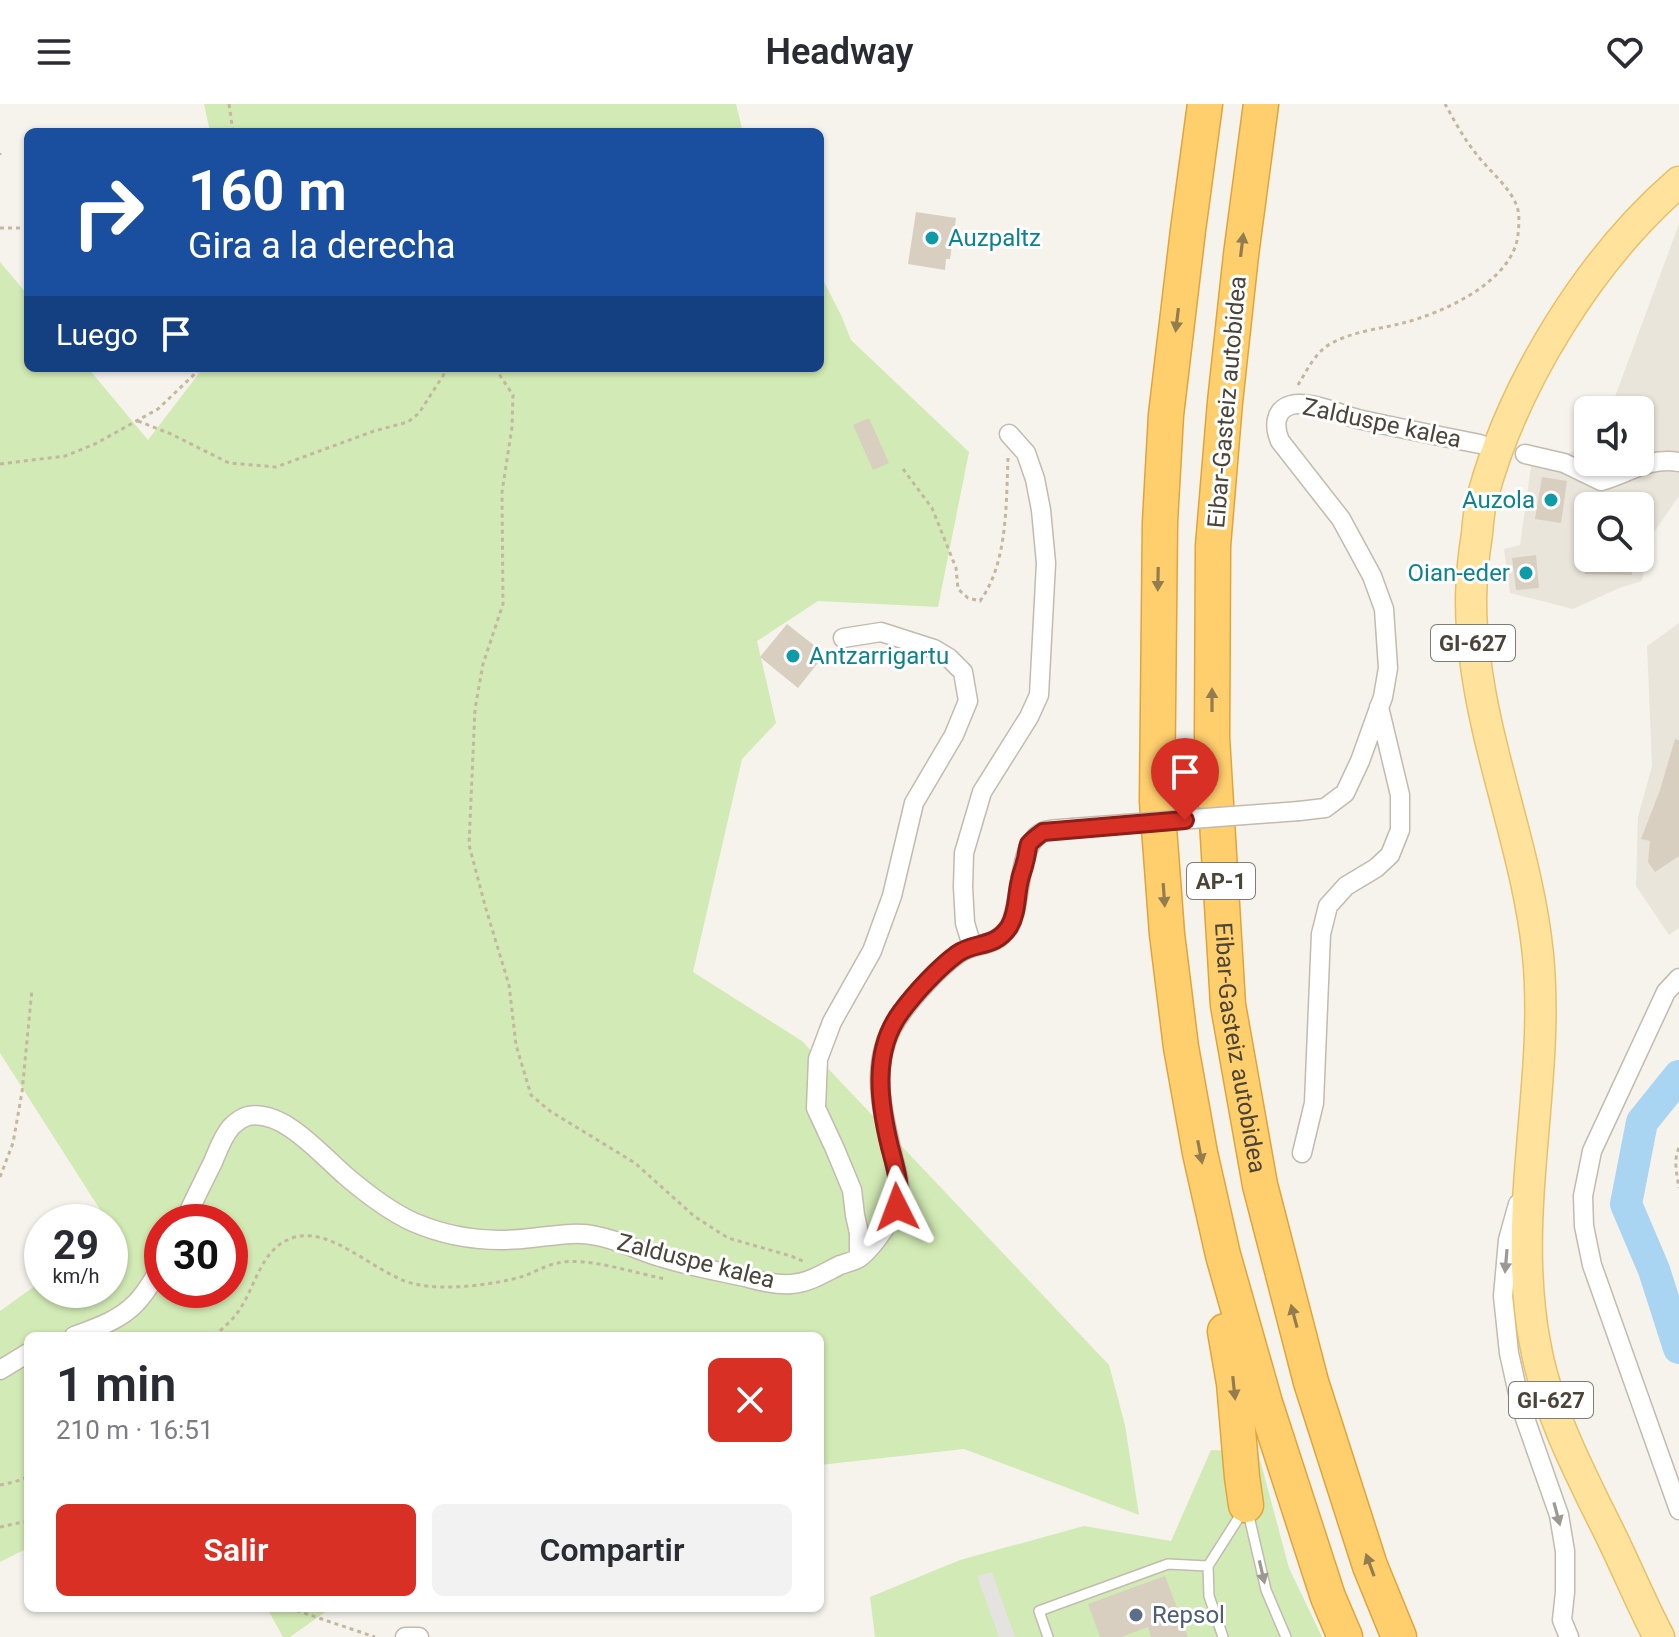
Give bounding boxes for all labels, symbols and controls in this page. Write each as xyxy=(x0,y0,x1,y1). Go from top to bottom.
icon: menu xyxy=(32,30,76,74)
icon: heart xyxy=(1603,30,1647,74)
text: Headway xyxy=(766,31,914,73)
text: 160 m xyxy=(188,158,347,224)
icon: right xyxy=(56,160,160,264)
place label: Auzpaltz xyxy=(948,224,1041,252)
text: Gira a la derecha xyxy=(188,225,456,267)
marker: Auzpaltz xyxy=(923,229,941,247)
one-way arrow xyxy=(1236,232,1249,257)
street label: Eibar-Gasteiz autobidea xyxy=(1202,275,1252,529)
one-way arrow xyxy=(1171,308,1184,333)
icon: arrive xyxy=(154,312,198,356)
text: Luego xyxy=(56,317,138,352)
street label: Zalduspe kalea xyxy=(1300,393,1464,453)
map controls xyxy=(1574,396,1654,572)
button: sound xyxy=(1574,396,1654,476)
place label: Auzola xyxy=(1462,486,1535,514)
marker: Auzola xyxy=(1542,491,1560,509)
button: search xyxy=(1574,492,1654,572)
place label: Oian-eder xyxy=(1408,559,1510,587)
marker: Oian-eder xyxy=(1517,564,1535,582)
one-way arrow xyxy=(1152,567,1165,592)
road number: GI-627 xyxy=(1431,625,1515,661)
place label: Antzarrigartu xyxy=(809,642,949,670)
marker: Antzarrigartu xyxy=(784,647,802,665)
one-way arrow xyxy=(1206,687,1218,712)
pin xyxy=(1151,738,1219,820)
icon: arrive xyxy=(1163,750,1207,794)
road number: AP-1 xyxy=(1187,863,1255,899)
one-way arrow xyxy=(1158,883,1171,908)
street label: Eibar-Gasteiz autobidea xyxy=(1209,922,1272,1175)
one-way arrow xyxy=(1195,1140,1207,1165)
position arrow xyxy=(855,1165,939,1249)
speed limit sign: 30 xyxy=(144,1204,248,1308)
text: 29 xyxy=(53,1222,99,1269)
street label: Zalduspe kalea xyxy=(614,1228,778,1294)
one-way arrow xyxy=(1499,1249,1512,1274)
text: km/h xyxy=(53,1264,99,1288)
one-way arrow xyxy=(1287,1304,1300,1328)
text: 1 min xyxy=(56,1356,176,1413)
button: close xyxy=(708,1358,792,1442)
one-way arrow xyxy=(1227,1375,1240,1400)
road number: GI-627 xyxy=(1509,1382,1593,1418)
text: 210 m · 16:51 xyxy=(56,1415,214,1445)
one-way arrow xyxy=(1552,1501,1564,1526)
button: Salir xyxy=(56,1504,416,1596)
button: Compartir xyxy=(432,1504,792,1596)
one-way arrow xyxy=(1363,1552,1376,1576)
one-way arrow xyxy=(1256,1560,1269,1585)
place label: Repsol xyxy=(1152,1601,1225,1629)
marker: Repsol xyxy=(1127,1606,1145,1624)

